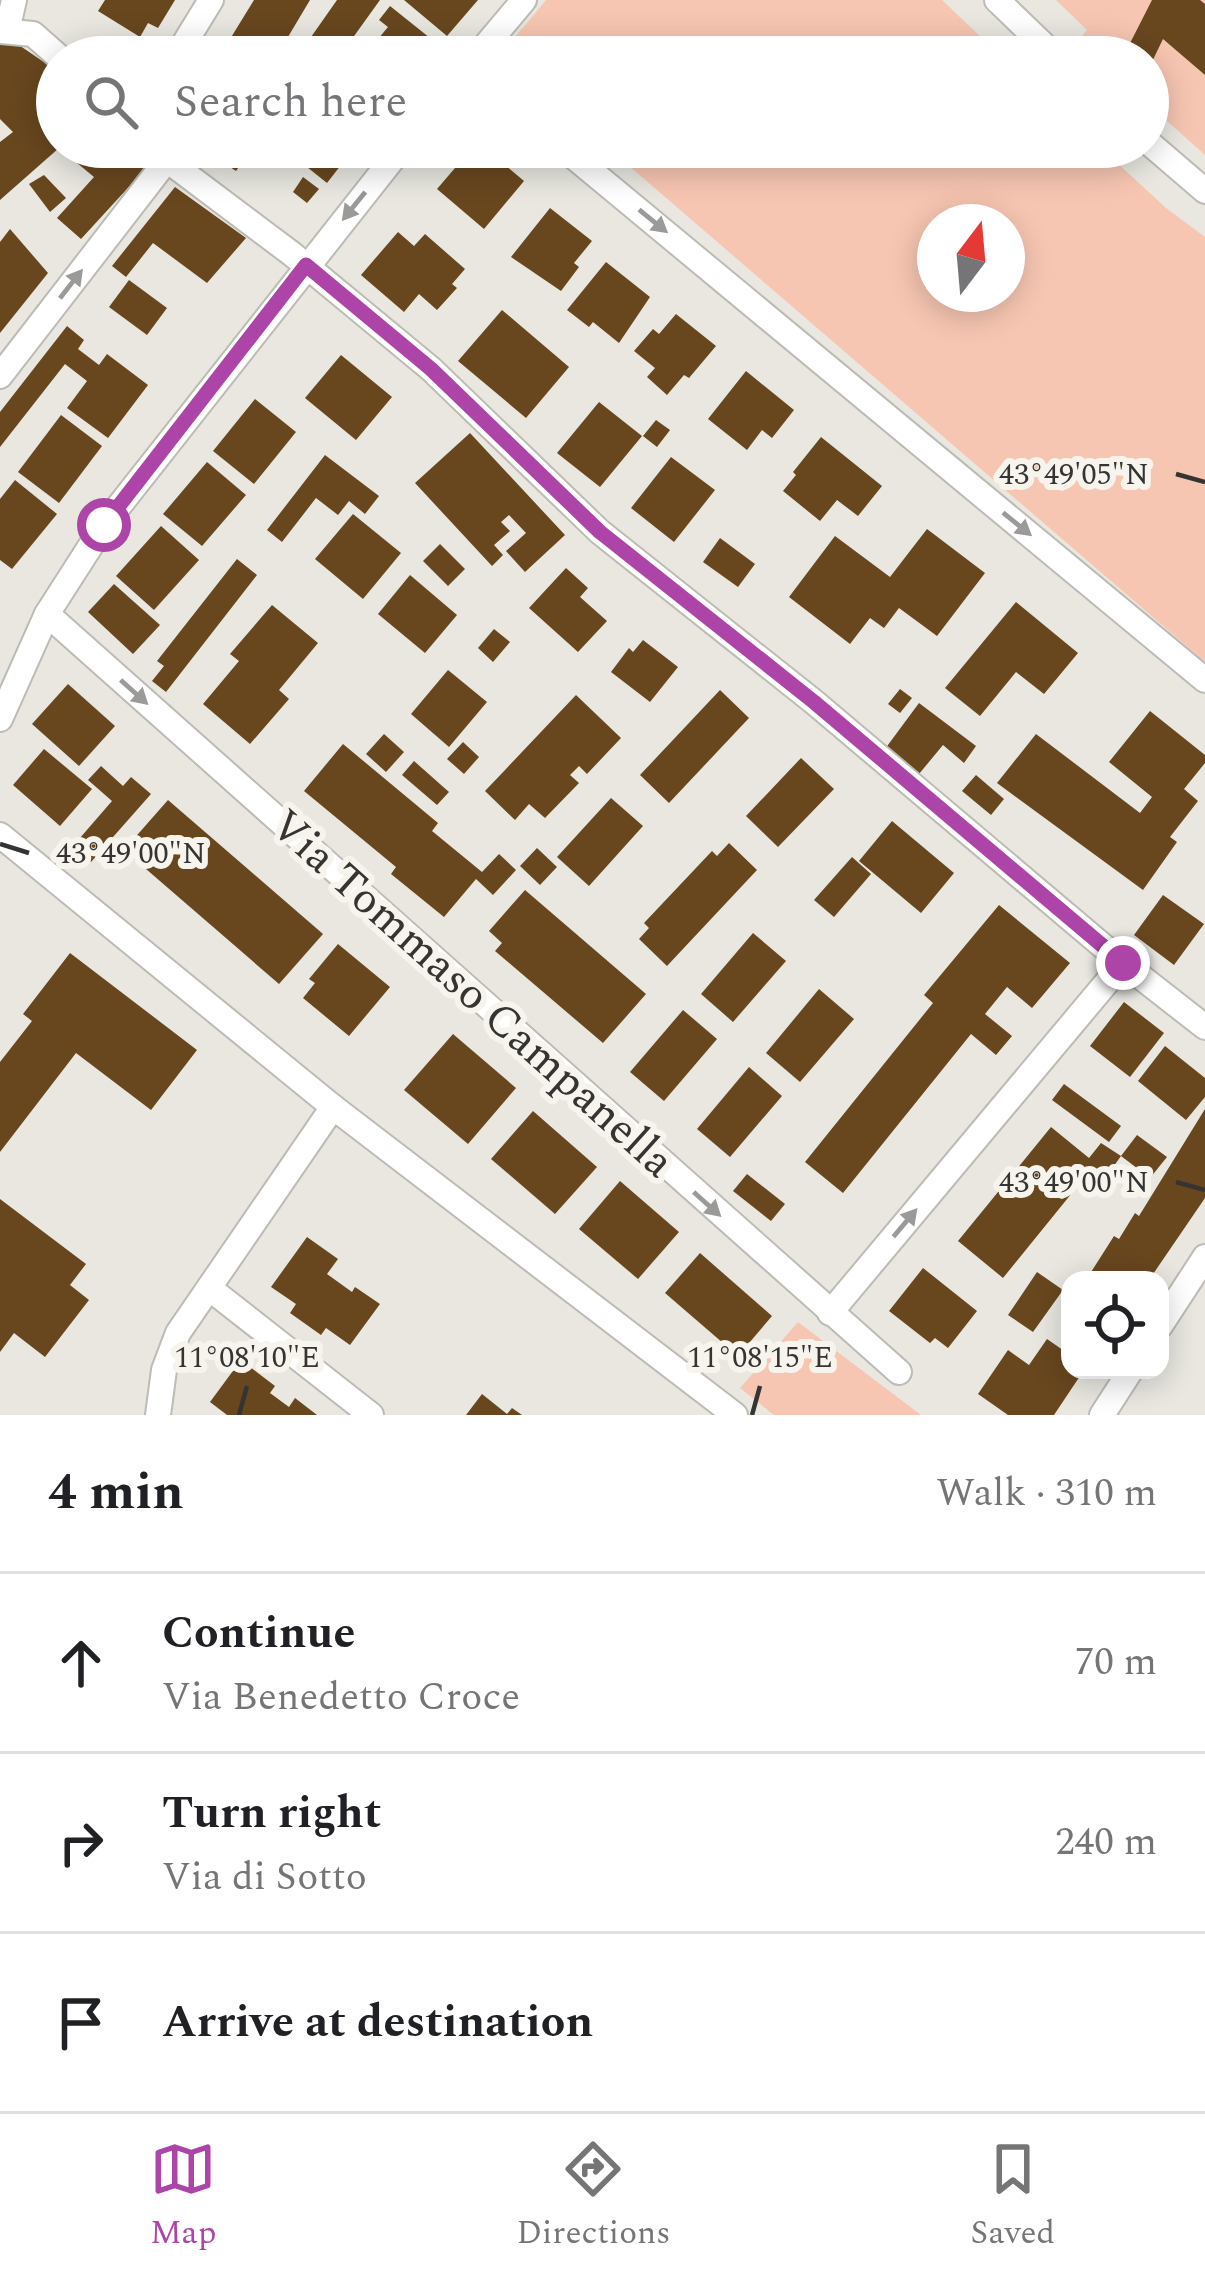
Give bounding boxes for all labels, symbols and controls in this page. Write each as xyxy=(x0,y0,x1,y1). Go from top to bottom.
search box xyxy=(36,36,1169,168)
text: Search here xyxy=(174,68,407,137)
icon: search xyxy=(78,69,144,135)
one-way arrow xyxy=(342,190,367,221)
north arrow xyxy=(917,204,1025,312)
one-way arrow xyxy=(637,208,668,234)
one-way arrow xyxy=(59,268,83,299)
text: 43°49'05"N xyxy=(999,452,1149,498)
route start xyxy=(77,498,131,552)
one-way arrow xyxy=(1002,511,1033,536)
one-way arrow xyxy=(120,678,149,705)
street label: Via Tommaso Campanella xyxy=(254,793,690,1195)
text: 43°49'00"N xyxy=(56,831,206,877)
route end xyxy=(1096,936,1150,990)
text: 43°49'00"N xyxy=(999,1160,1149,1206)
one-way arrow xyxy=(692,1190,722,1217)
one-way arrow xyxy=(892,1208,918,1238)
map controls xyxy=(1061,1271,1169,1379)
button: locate xyxy=(1061,1271,1169,1379)
text: 11°08'10"E xyxy=(174,1335,320,1381)
text: 11°08'15"E xyxy=(687,1335,833,1381)
text: 4 min xyxy=(48,1454,184,1532)
text: Walk · 310 m xyxy=(936,1464,1157,1523)
text: Continue xyxy=(162,1599,355,1668)
icon: ahead xyxy=(48,1630,114,1696)
text: 70 m xyxy=(1075,1633,1157,1692)
text: Via Benedetto Croce xyxy=(162,1668,520,1727)
text: Turn right xyxy=(162,1779,381,1848)
icon: right xyxy=(48,1810,114,1876)
text: 240 m xyxy=(1055,1813,1157,1872)
text: Via di Sotto xyxy=(162,1848,367,1907)
text: Arrive at destination xyxy=(162,1988,593,2057)
icon: arrive xyxy=(48,1990,114,2056)
tab: Map xyxy=(150,2136,216,2258)
tab: Directions xyxy=(516,2136,670,2258)
tab: Saved xyxy=(970,2136,1055,2258)

